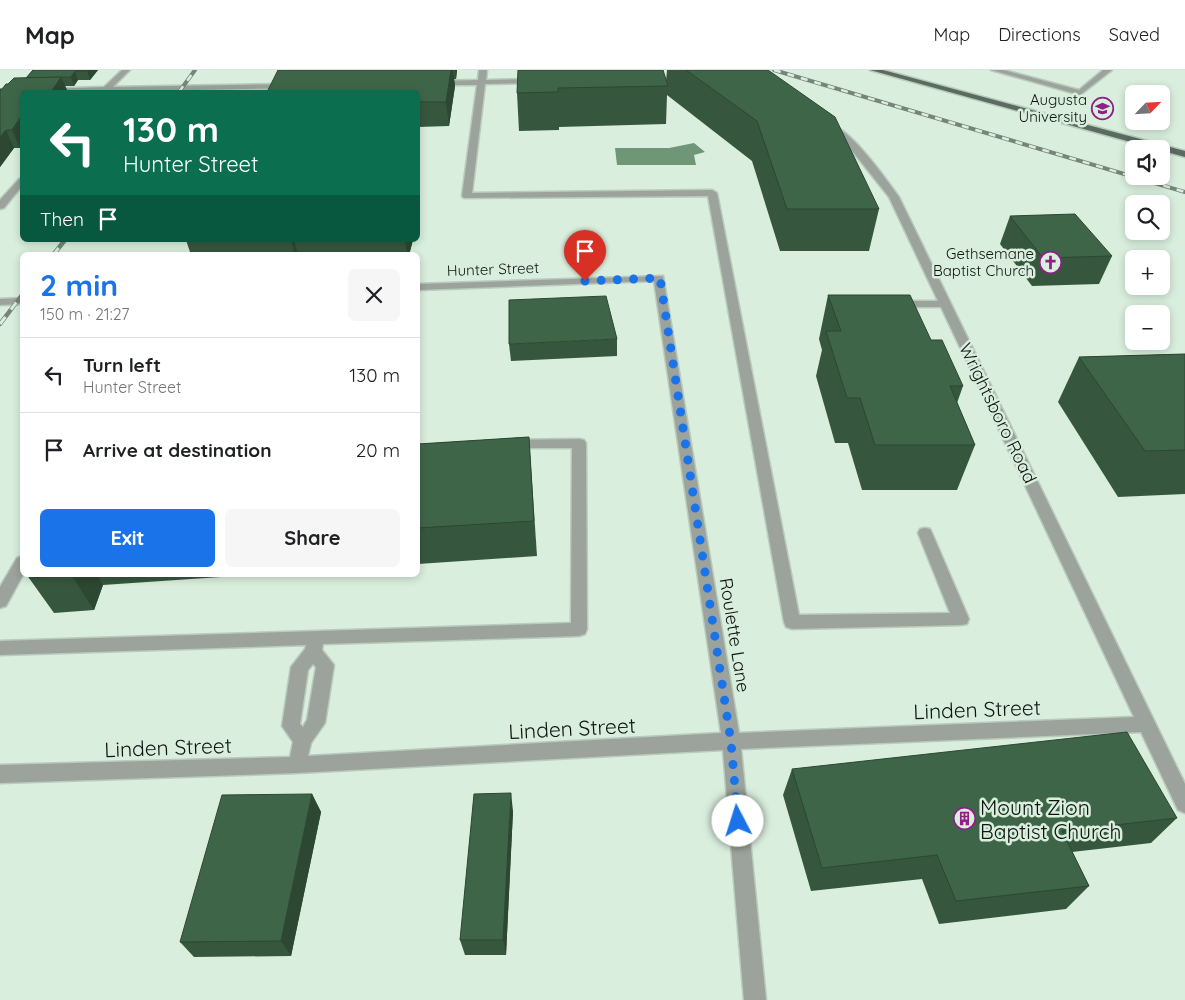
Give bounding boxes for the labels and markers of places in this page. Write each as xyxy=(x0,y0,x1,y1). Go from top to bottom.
place label: Augusta University xyxy=(1018,90,1087,126)
school or university icon: Augusta University xyxy=(1091,96,1115,120)
pin xyxy=(564,230,606,281)
place label: Gethsemane Baptist Church xyxy=(933,244,1034,280)
church icon: Gethsemane Baptist Church xyxy=(1038,250,1062,274)
place label: Mount Zion Baptist Church xyxy=(980,794,1121,844)
building icon: Mount Zion Baptist Church xyxy=(952,807,976,831)

